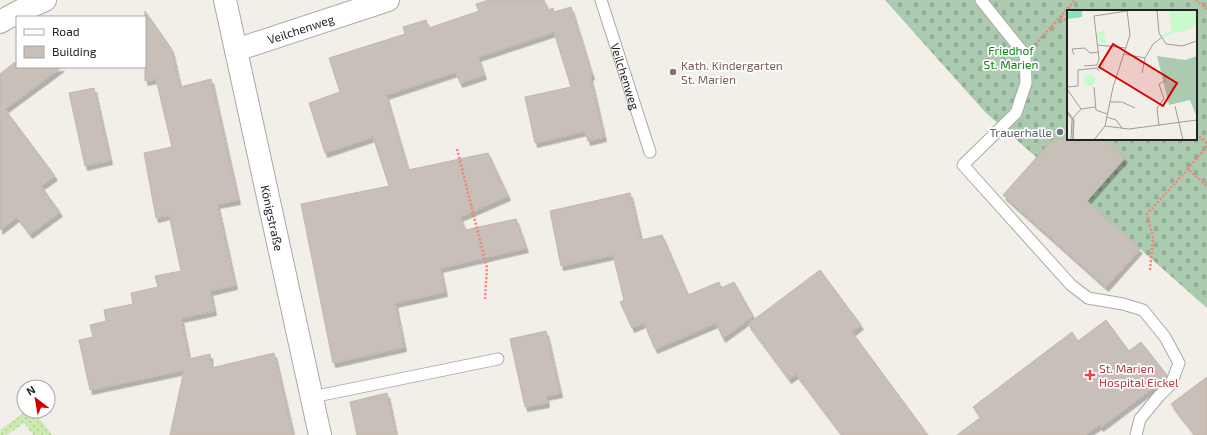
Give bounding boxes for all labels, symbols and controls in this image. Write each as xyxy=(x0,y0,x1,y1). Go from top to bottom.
inset map xyxy=(1067,10,1197,140)
street label: Veilchenweg xyxy=(266,11,336,46)
legend xyxy=(16,16,146,68)
text: Road xyxy=(52,24,80,38)
street label: Veilchenweg xyxy=(608,41,643,111)
park label: Friedhof St. Marien xyxy=(984,43,1039,71)
text: Building xyxy=(52,44,97,58)
place label: Kath. Kindergarten St. Marien xyxy=(681,58,783,86)
marker: Kath. Kindergarten St. Marien xyxy=(668,67,678,77)
place label: Trauerhalle xyxy=(990,125,1052,139)
marker: Trauerhalle xyxy=(1055,127,1065,137)
street label: Königstraße xyxy=(259,184,287,252)
place label: St. Marien Hospital Eickel xyxy=(1099,361,1179,389)
marker: St. Marien Hospital Eickel xyxy=(1084,369,1096,381)
north arrow xyxy=(16,379,56,419)
text: N xyxy=(24,382,37,398)

